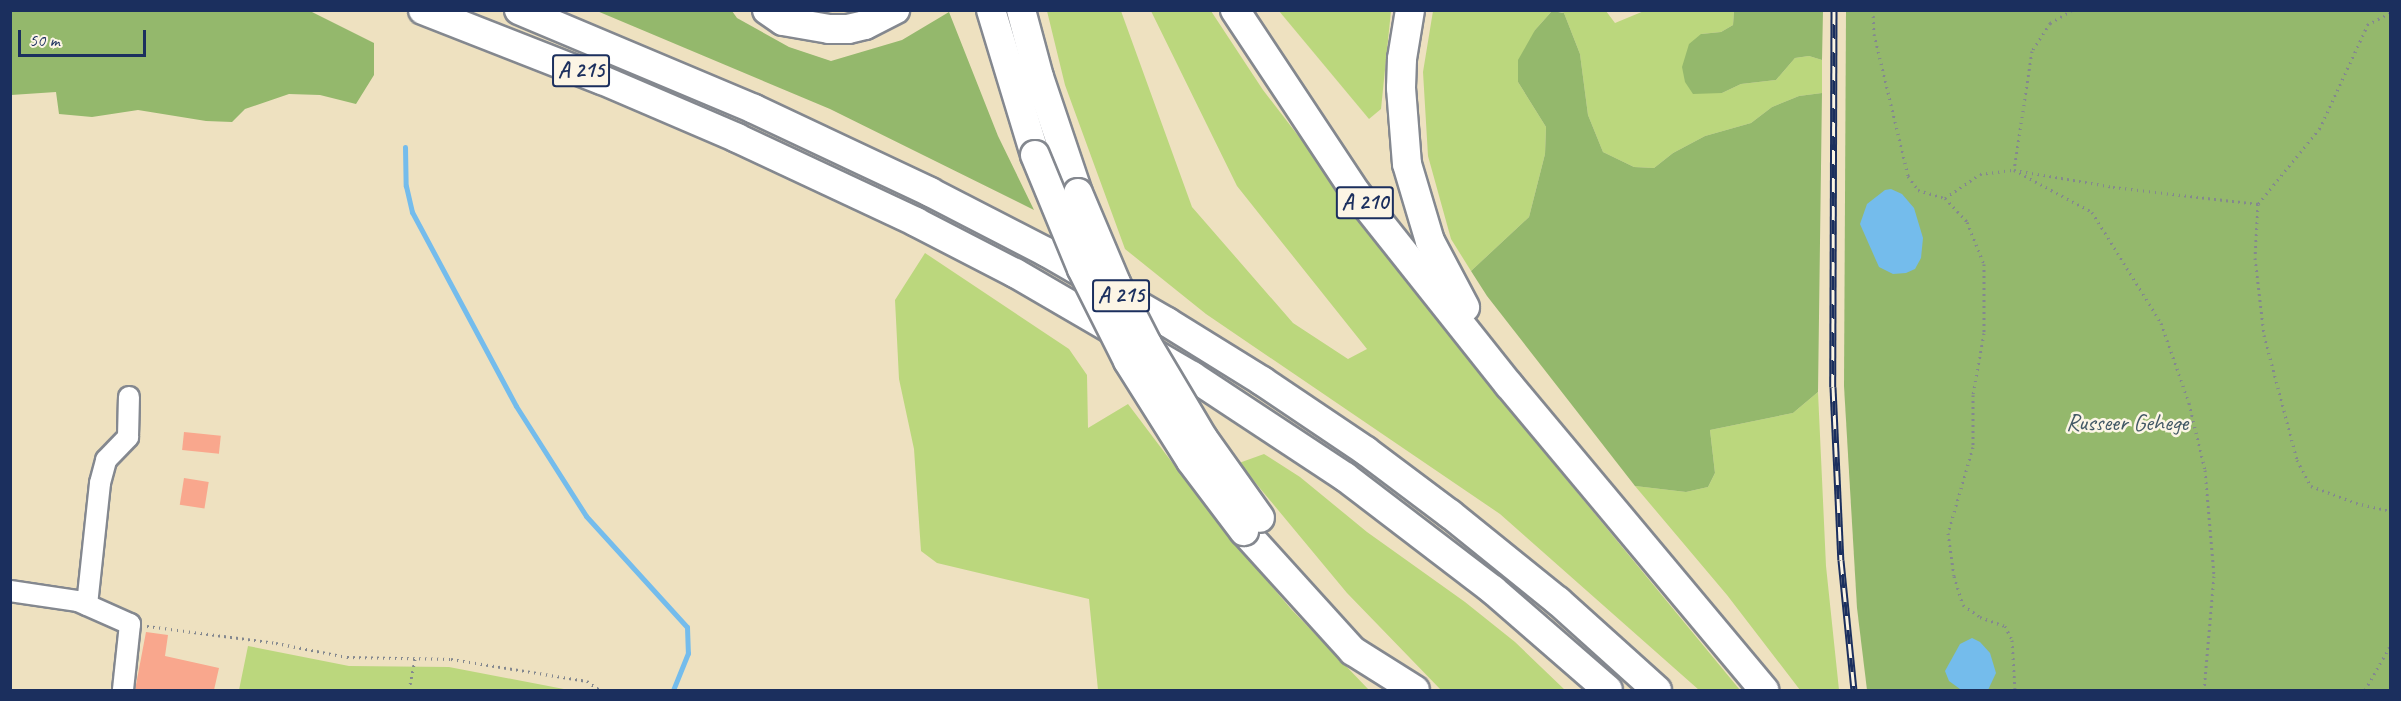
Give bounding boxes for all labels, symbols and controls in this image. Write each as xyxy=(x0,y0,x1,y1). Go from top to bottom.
scale bar xyxy=(21,18,148,56)
text: 50 m xyxy=(29,29,60,51)
road number: A 215 xyxy=(551,52,611,90)
road number: A 210 xyxy=(1335,184,1395,222)
road number: A 215 xyxy=(1091,277,1151,315)
park label: Russeer Gehege xyxy=(2066,409,2188,437)

